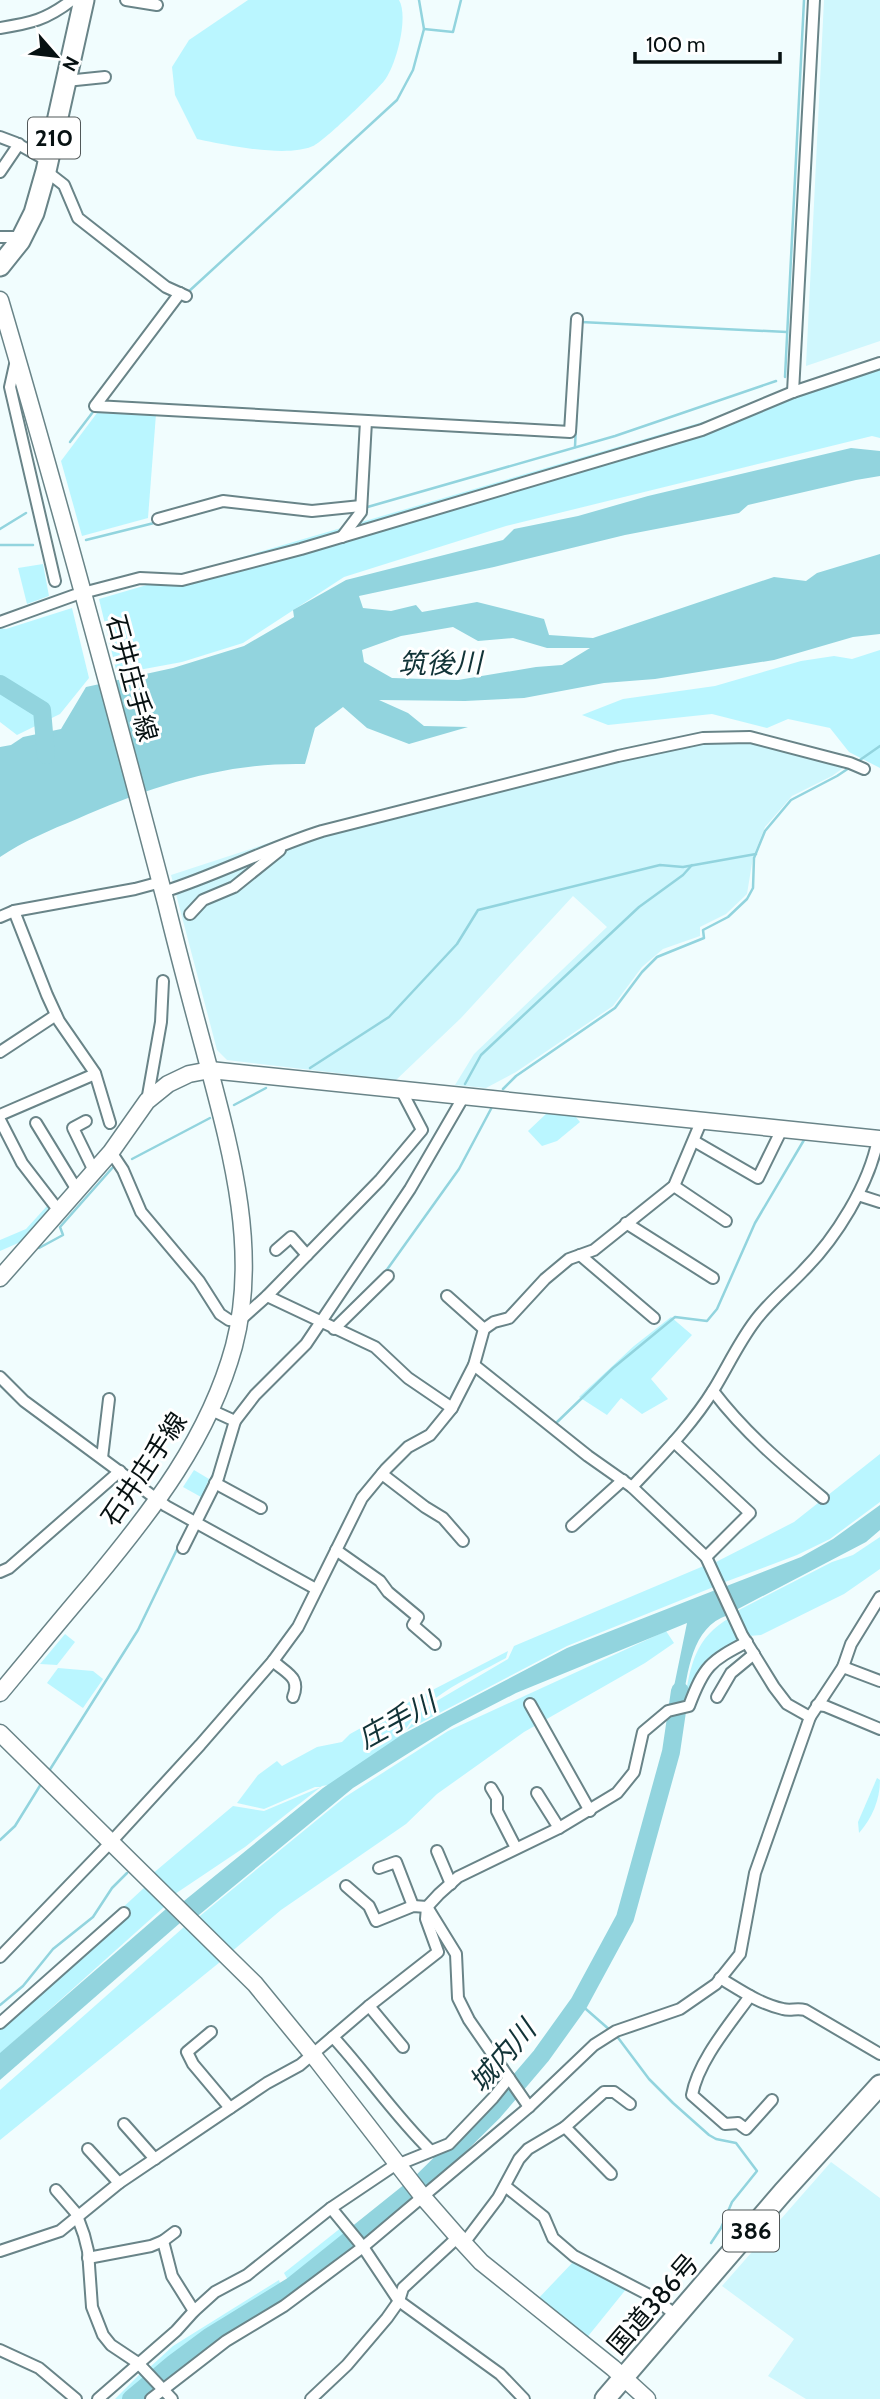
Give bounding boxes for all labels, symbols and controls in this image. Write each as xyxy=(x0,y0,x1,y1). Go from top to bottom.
north arrow xyxy=(21,21,91,91)
scale bar xyxy=(635,21,780,65)
text: 100 m xyxy=(646,32,705,57)
text: N xyxy=(57,52,84,75)
road number: 210 xyxy=(28,118,80,158)
street label: 石井庄手線 xyxy=(100,611,164,745)
water label: 筑後川 xyxy=(398,645,485,681)
street label: 石井庄手線 xyxy=(94,1406,194,1532)
water label: 庄手川 xyxy=(352,1683,445,1755)
water label: 城内川 xyxy=(462,2011,544,2099)
road number: 386 xyxy=(723,2210,779,2252)
street label: 国道386号 xyxy=(601,2247,705,2361)

